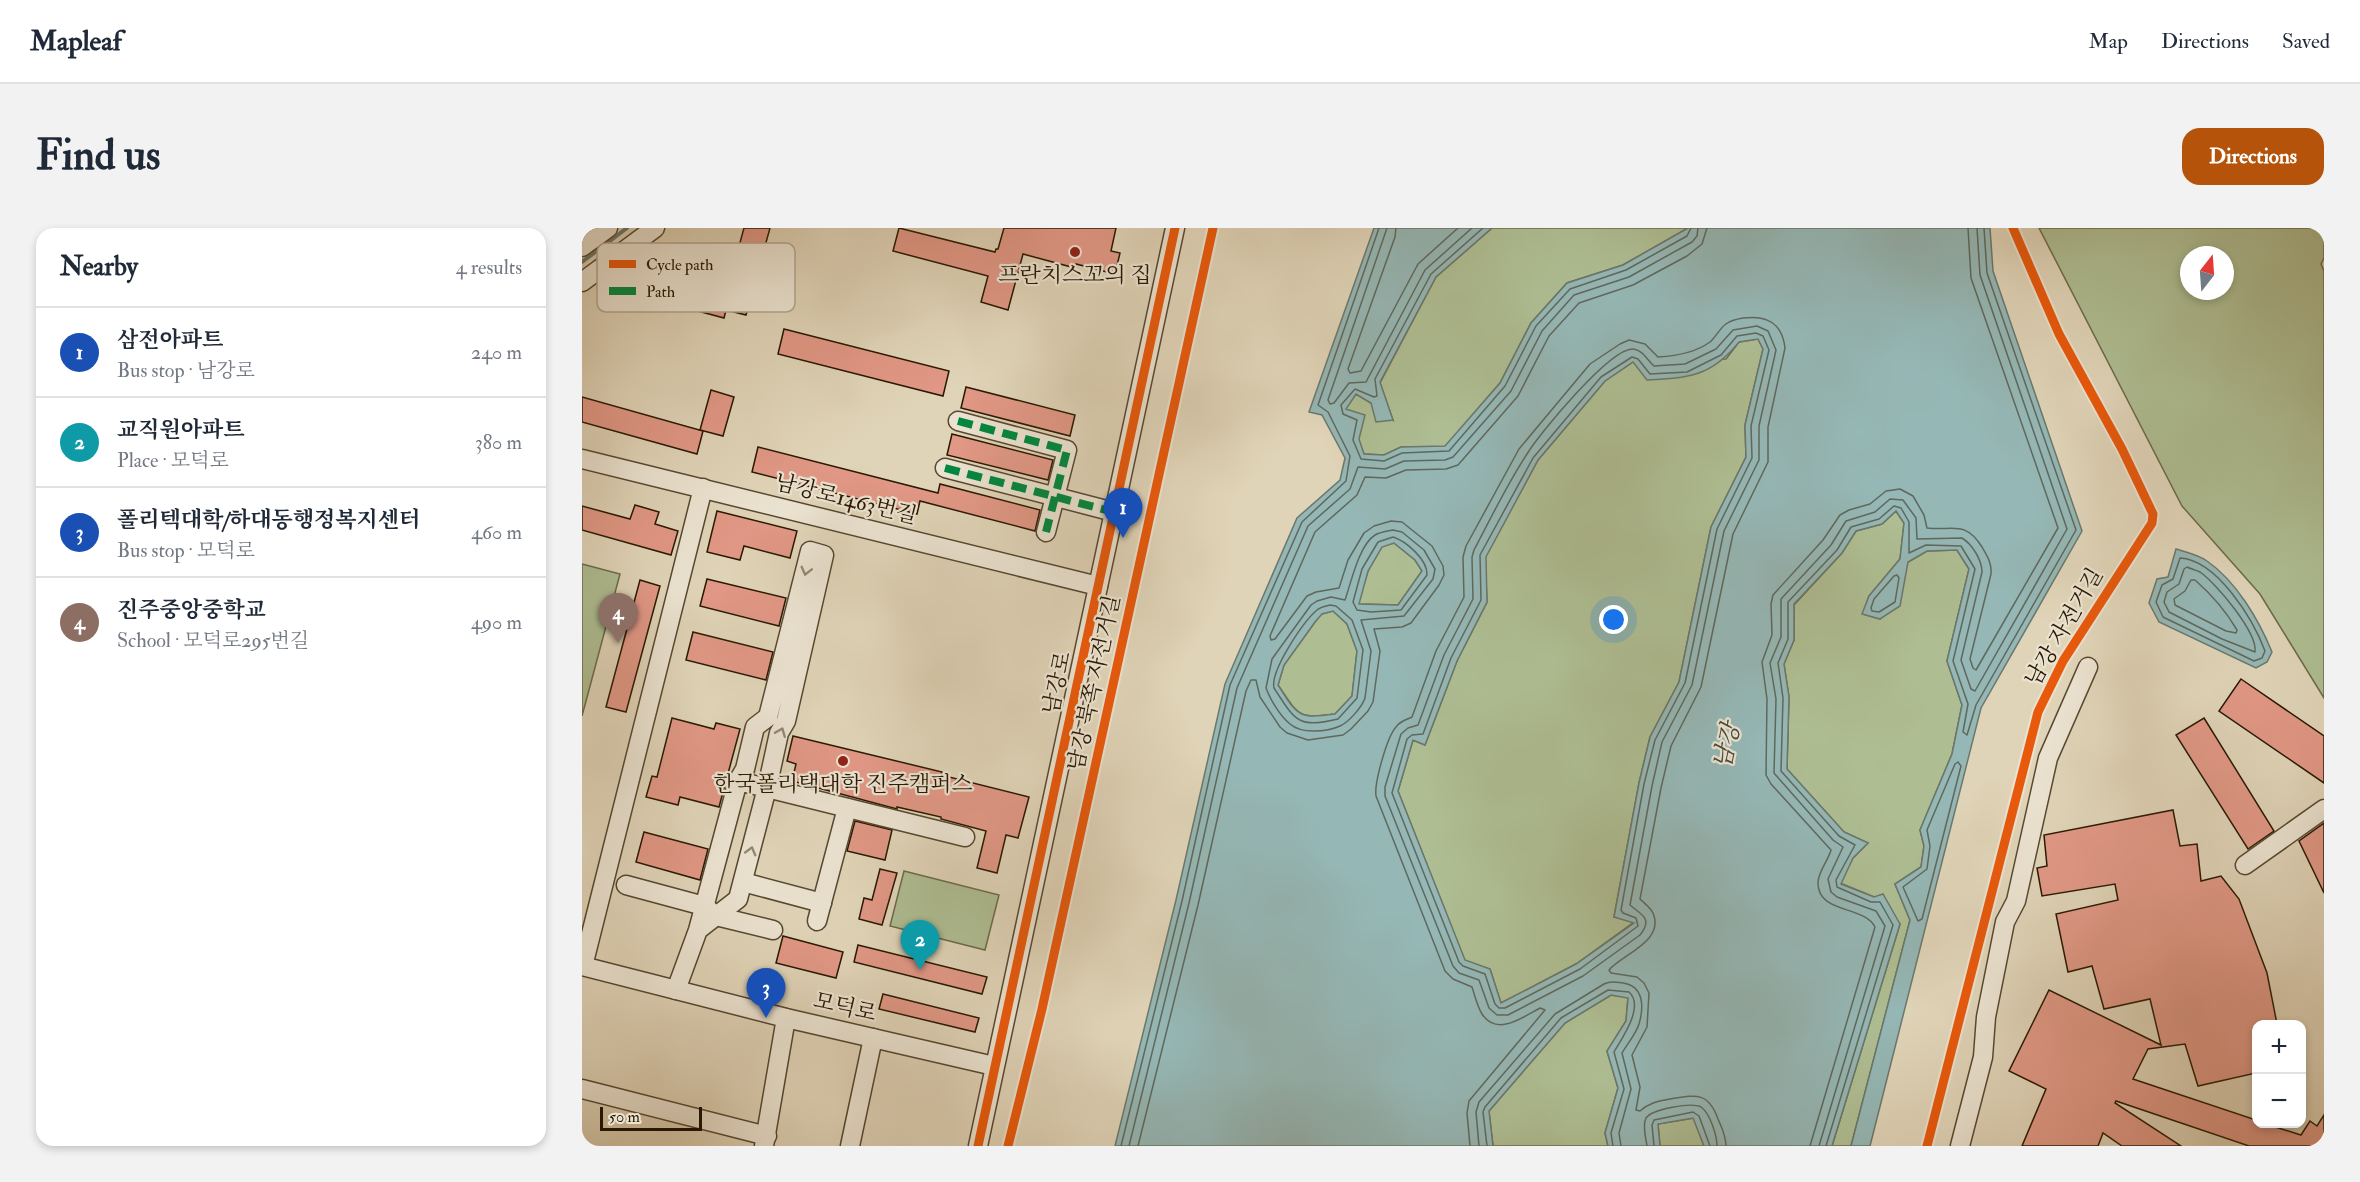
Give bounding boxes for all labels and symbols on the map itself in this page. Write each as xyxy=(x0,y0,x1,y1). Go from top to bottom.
legend xyxy=(597,243,795,312)
marker: 프란치스꼬의 집 xyxy=(1068,245,1082,259)
north arrow xyxy=(2180,246,2234,300)
text: Cycle path xyxy=(646,255,714,276)
place label: 프란치스꼬의 집 xyxy=(998,261,1152,289)
text: Path xyxy=(646,282,676,302)
street label: 남강로1463번길 xyxy=(772,468,920,530)
pin: 1 xyxy=(1104,488,1142,538)
street label: 남강 자전거길 xyxy=(2019,563,2109,691)
one-way arrow xyxy=(800,566,813,576)
street label: 남강 북쪽 자전거길 xyxy=(1062,592,1126,774)
pin: 4 xyxy=(598,594,638,643)
your location xyxy=(1599,605,1628,634)
street label: 남강로 xyxy=(1037,649,1077,717)
water label: 남강 xyxy=(1707,716,1748,772)
one-way arrow xyxy=(774,727,786,738)
marker: 한국폴리택대학 진주캠퍼스 xyxy=(836,754,850,768)
place label: 한국폴리택대학 진주캠퍼스 xyxy=(713,770,973,798)
one-way arrow xyxy=(744,846,756,857)
pin: 2 xyxy=(900,920,940,970)
pin: 3 xyxy=(746,968,786,1018)
street label: 모덕로 xyxy=(811,986,879,1028)
scale bar xyxy=(600,1104,702,1132)

